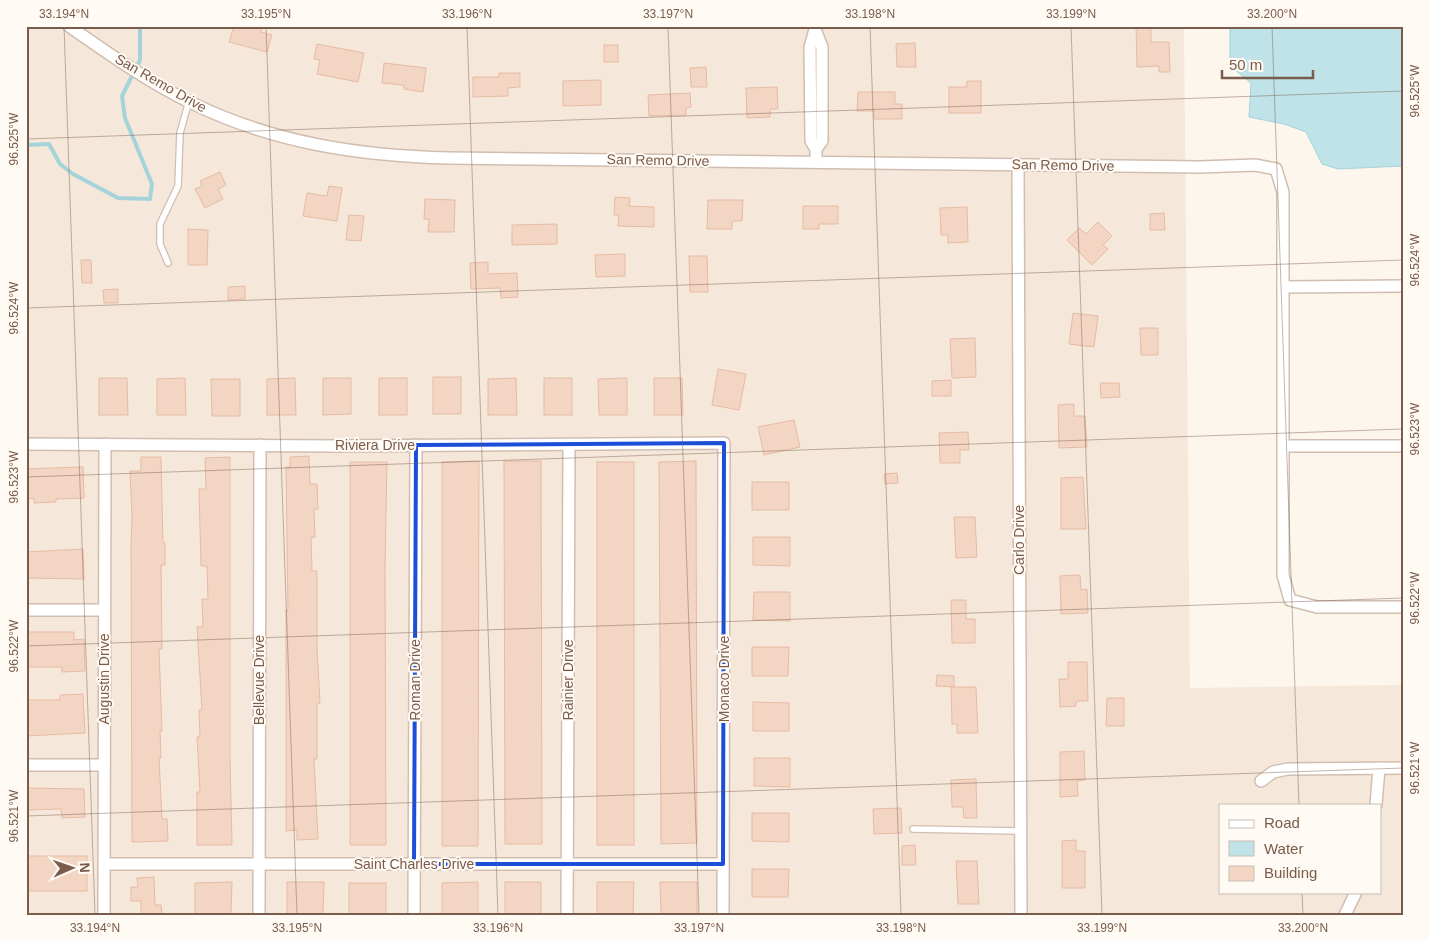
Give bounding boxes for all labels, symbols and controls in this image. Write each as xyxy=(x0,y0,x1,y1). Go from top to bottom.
text: 33.194°N xyxy=(39,7,89,21)
text: 33.195°N xyxy=(241,7,291,21)
text: 33.196°N xyxy=(442,7,492,21)
text: 33.197°N xyxy=(643,7,693,21)
text: 33.198°N xyxy=(845,7,895,21)
text: 33.199°N xyxy=(1046,7,1096,21)
text: 33.200°N xyxy=(1247,7,1297,21)
scale bar xyxy=(1222,48,1313,80)
street label: San Remo Drive xyxy=(113,50,210,116)
text: 50 m xyxy=(1229,56,1262,73)
text: 96.525°W xyxy=(1408,64,1422,117)
text: 96.525°W xyxy=(7,112,21,165)
street label: San Remo Drive xyxy=(607,151,710,169)
street label: San Remo Drive xyxy=(1012,156,1115,174)
text: 96.524°W xyxy=(1408,233,1422,286)
text: 96.524°W xyxy=(7,281,21,334)
text: 96.523°W xyxy=(1408,402,1422,455)
street label: Riviera Drive xyxy=(335,437,415,453)
text: 96.523°W xyxy=(7,450,21,503)
street label: Carlo Drive xyxy=(1011,505,1027,575)
text: 96.522°W xyxy=(1408,571,1422,624)
text: 96.522°W xyxy=(7,619,21,672)
street label: Augustin Drive xyxy=(96,633,112,725)
street label: Bellevue Drive xyxy=(251,635,267,725)
street label: Monaco Drive xyxy=(716,636,732,722)
street label: Roman Drive xyxy=(407,639,423,721)
street label: Rainier Drive xyxy=(560,639,576,720)
text: 96.521°W xyxy=(1408,741,1422,794)
text: 96.521°W xyxy=(7,789,21,842)
legend xyxy=(1219,804,1382,894)
text: Road xyxy=(1264,814,1300,831)
text: Water xyxy=(1264,840,1303,857)
north arrow xyxy=(48,844,98,894)
street label: Saint Charles Drive xyxy=(354,856,475,872)
text: N xyxy=(77,862,93,873)
text: Building xyxy=(1264,864,1317,881)
text: 33.194°N xyxy=(70,921,120,935)
text: 33.195°N xyxy=(272,921,322,935)
text: 33.196°N xyxy=(473,921,523,935)
text: 33.197°N xyxy=(674,921,724,935)
text: 33.198°N xyxy=(876,921,926,935)
text: 33.199°N xyxy=(1077,921,1127,935)
text: 33.200°N xyxy=(1278,921,1328,935)

